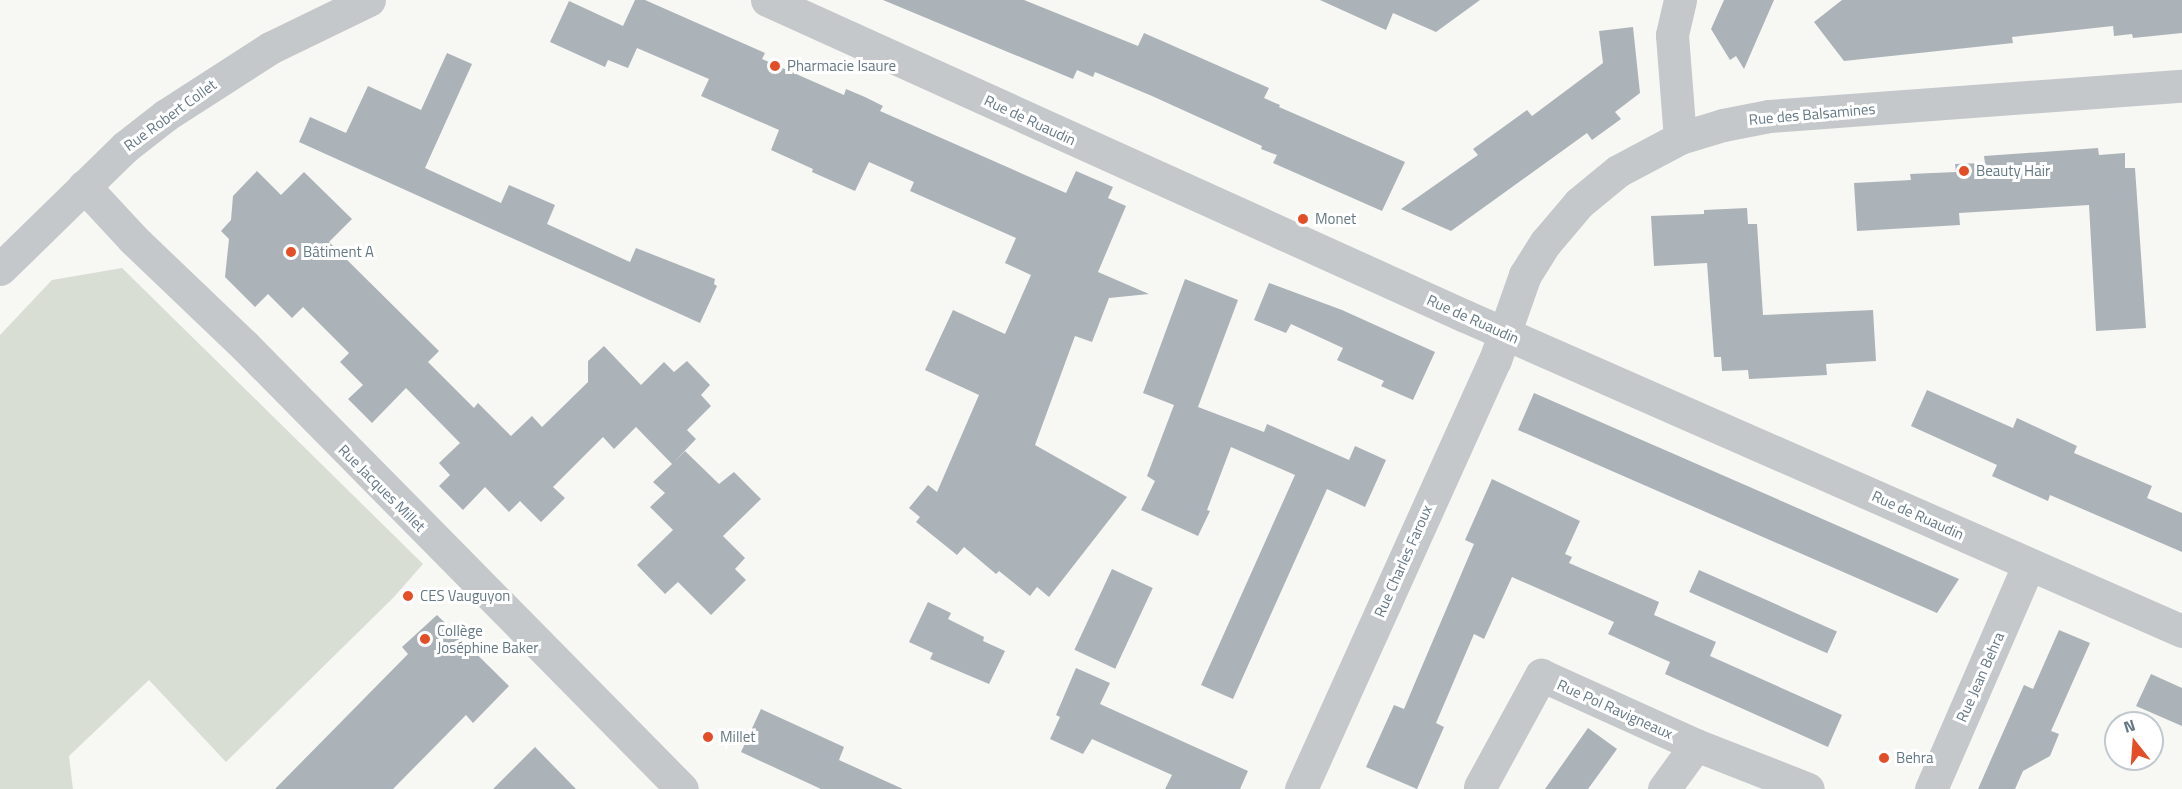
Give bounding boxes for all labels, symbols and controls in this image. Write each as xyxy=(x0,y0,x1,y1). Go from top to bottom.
place label: Pharmacie Isaure xyxy=(787,57,896,75)
marker: Pharmacie Isaure xyxy=(768,59,782,73)
street label: Rue Robert Collet xyxy=(120,75,220,155)
street label: Rue de Ruaudin xyxy=(981,91,1079,149)
street label: Rue des Balsamines xyxy=(1748,100,1876,128)
place label: Beauty Hair xyxy=(1976,162,2050,180)
marker: Beauty Hair xyxy=(1957,164,1971,178)
place label: Monet xyxy=(1315,210,1356,228)
marker: Monet xyxy=(1296,212,1310,226)
place label: Bâtiment A xyxy=(303,243,374,261)
marker: Bâtiment A xyxy=(284,245,298,259)
street label: Rue de Ruaudin xyxy=(1424,291,1522,347)
street label: Rue Jacques Millet xyxy=(335,441,429,535)
street label: Rue de Ruaudin xyxy=(1869,487,1967,543)
street label: Rue Charles Faroux xyxy=(1370,502,1436,620)
place label: CES Vauguyon xyxy=(420,587,510,605)
marker: CES Vauguyon xyxy=(401,589,415,603)
place label: Collège Joséphine Baker xyxy=(437,621,538,656)
street label: Rue Jean Behra xyxy=(1952,629,2008,725)
marker: Collège Joséphine Baker xyxy=(418,632,432,646)
street label: Rue Pol Ravigneaux xyxy=(1555,675,1675,743)
north arrow xyxy=(2104,711,2164,771)
text: N xyxy=(2121,713,2138,739)
place label: Millet xyxy=(720,728,756,746)
marker: Millet xyxy=(701,730,715,744)
place label: Behra xyxy=(1896,749,1934,767)
marker: Behra xyxy=(1877,751,1891,765)

